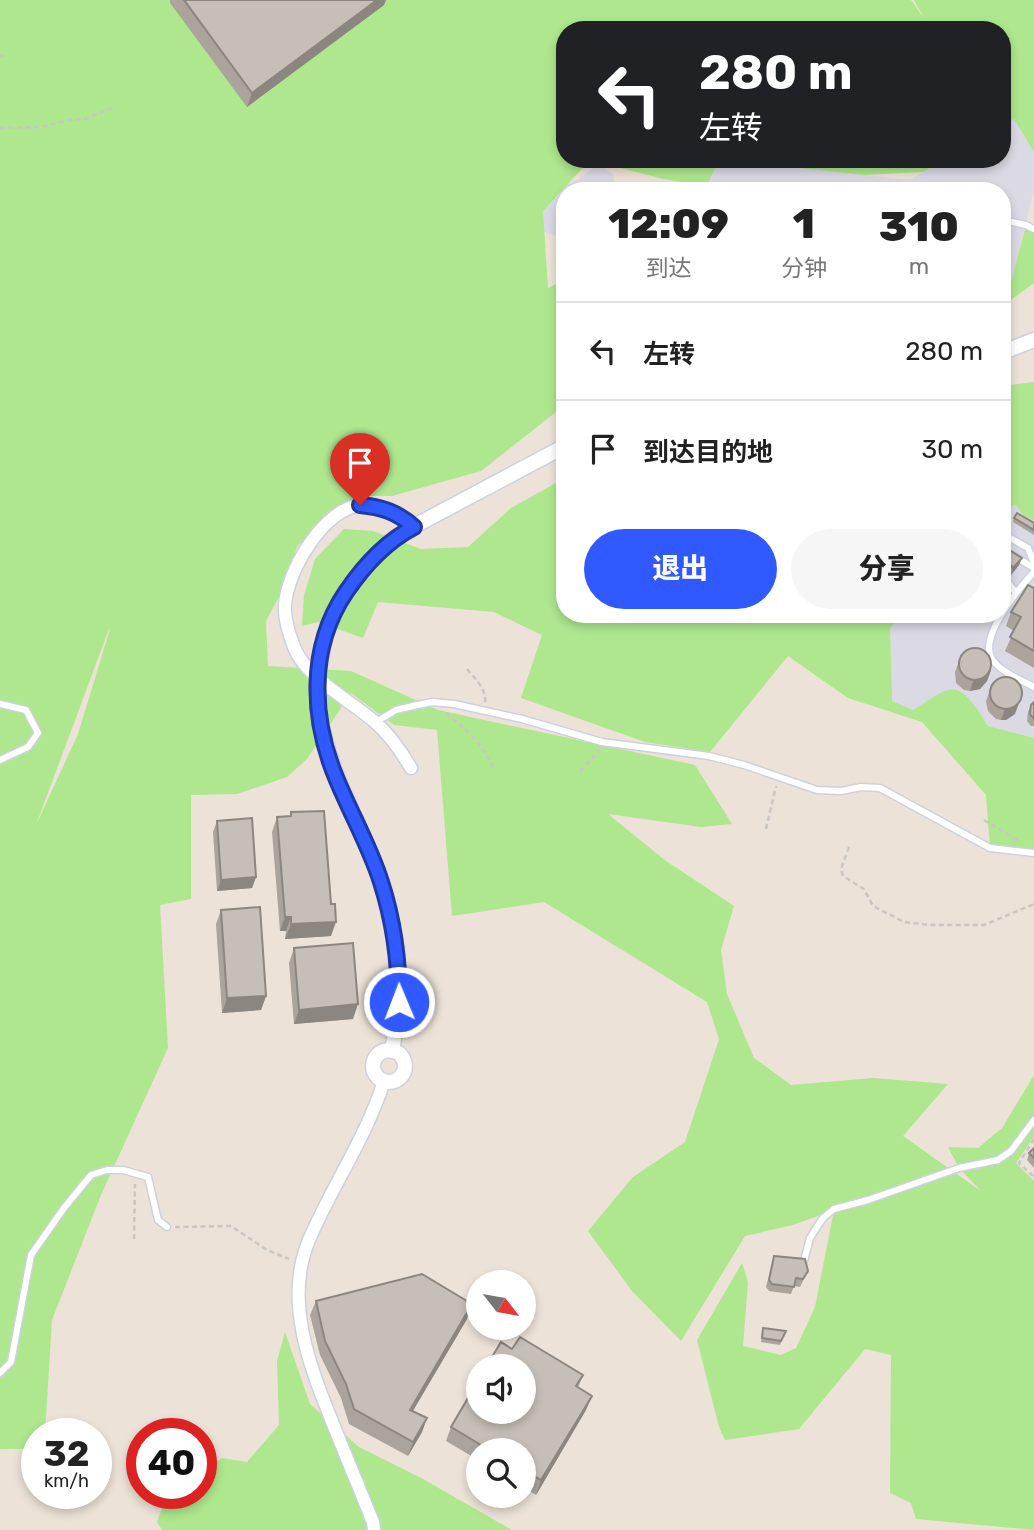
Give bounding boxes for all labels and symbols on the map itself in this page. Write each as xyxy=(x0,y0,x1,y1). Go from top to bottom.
pin xyxy=(330,433,390,505)
position arrow xyxy=(362,965,436,1039)
north arrow xyxy=(466,1270,536,1340)
speed limit sign: 40 xyxy=(126,1418,217,1509)

